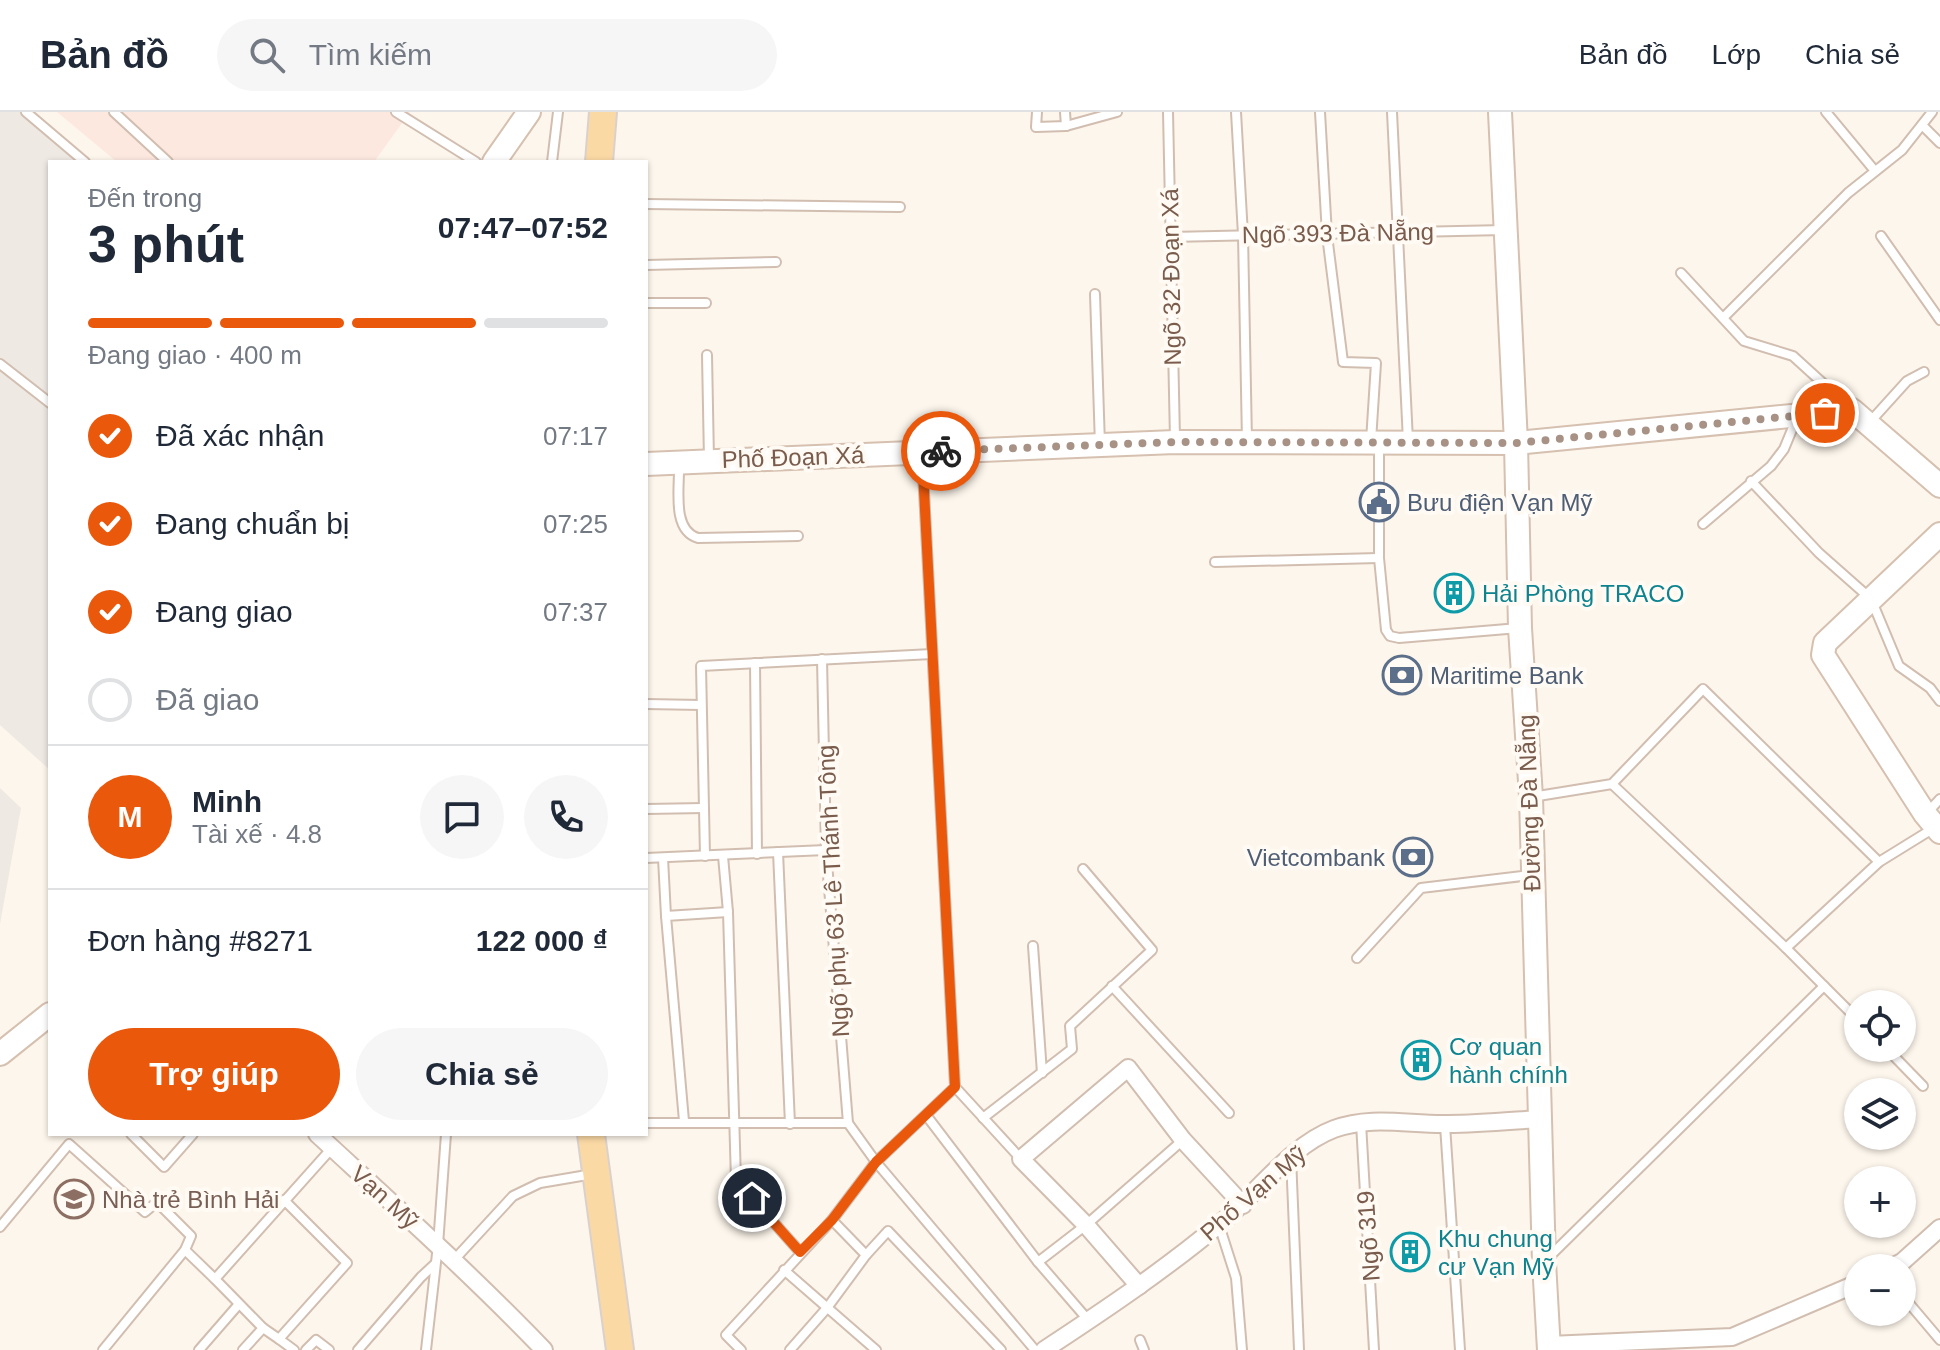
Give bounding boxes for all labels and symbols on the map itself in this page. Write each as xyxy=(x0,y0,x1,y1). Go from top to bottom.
street label: Ngõ 32 Đoạn Xá xyxy=(1156,187,1186,366)
street label: Ngõ 393 Đà Nẵng xyxy=(1242,218,1434,248)
pin xyxy=(1791,379,1859,447)
courier xyxy=(901,411,981,491)
street label: Phố Đoạn Xá xyxy=(721,441,865,473)
public building icon: Bưu điện Vạn Mỹ xyxy=(1358,481,1400,523)
place label: Bưu điện Vạn Mỹ xyxy=(1407,489,1593,516)
building icon: Hải Phòng TRACO xyxy=(1433,572,1475,614)
place label: Hải Phòng TRACO xyxy=(1482,580,1684,607)
bank icon: Maritime Bank xyxy=(1381,654,1423,696)
place label: Maritime Bank xyxy=(1430,662,1584,689)
street label: Đường Đà Nẵng xyxy=(1512,714,1546,892)
street label: Ngõ phụ 63 Lê Thánh Tông xyxy=(812,744,854,1038)
bank icon: Vietcombank xyxy=(1392,836,1434,878)
place label: Vietcombank xyxy=(1247,844,1386,871)
place label: Cơ quan hành chính xyxy=(1449,1033,1568,1088)
building icon: Cơ quan hành chính xyxy=(1400,1039,1442,1081)
street label: Phố Vạn Mỹ xyxy=(1195,1140,1311,1246)
street label: Vạn Mỹ xyxy=(346,1160,424,1234)
pin xyxy=(718,1164,786,1232)
school or university icon: Nhà trẻ Bình Hải xyxy=(53,1178,95,1220)
place label: Nhà trẻ Bình Hải xyxy=(102,1186,279,1213)
street label: Ngõ 319 xyxy=(1351,1190,1385,1282)
place label: Khu chung cư Vạn Mỹ xyxy=(1438,1225,1554,1280)
building icon: Khu chung cư Vạn Mỹ xyxy=(1389,1231,1431,1273)

